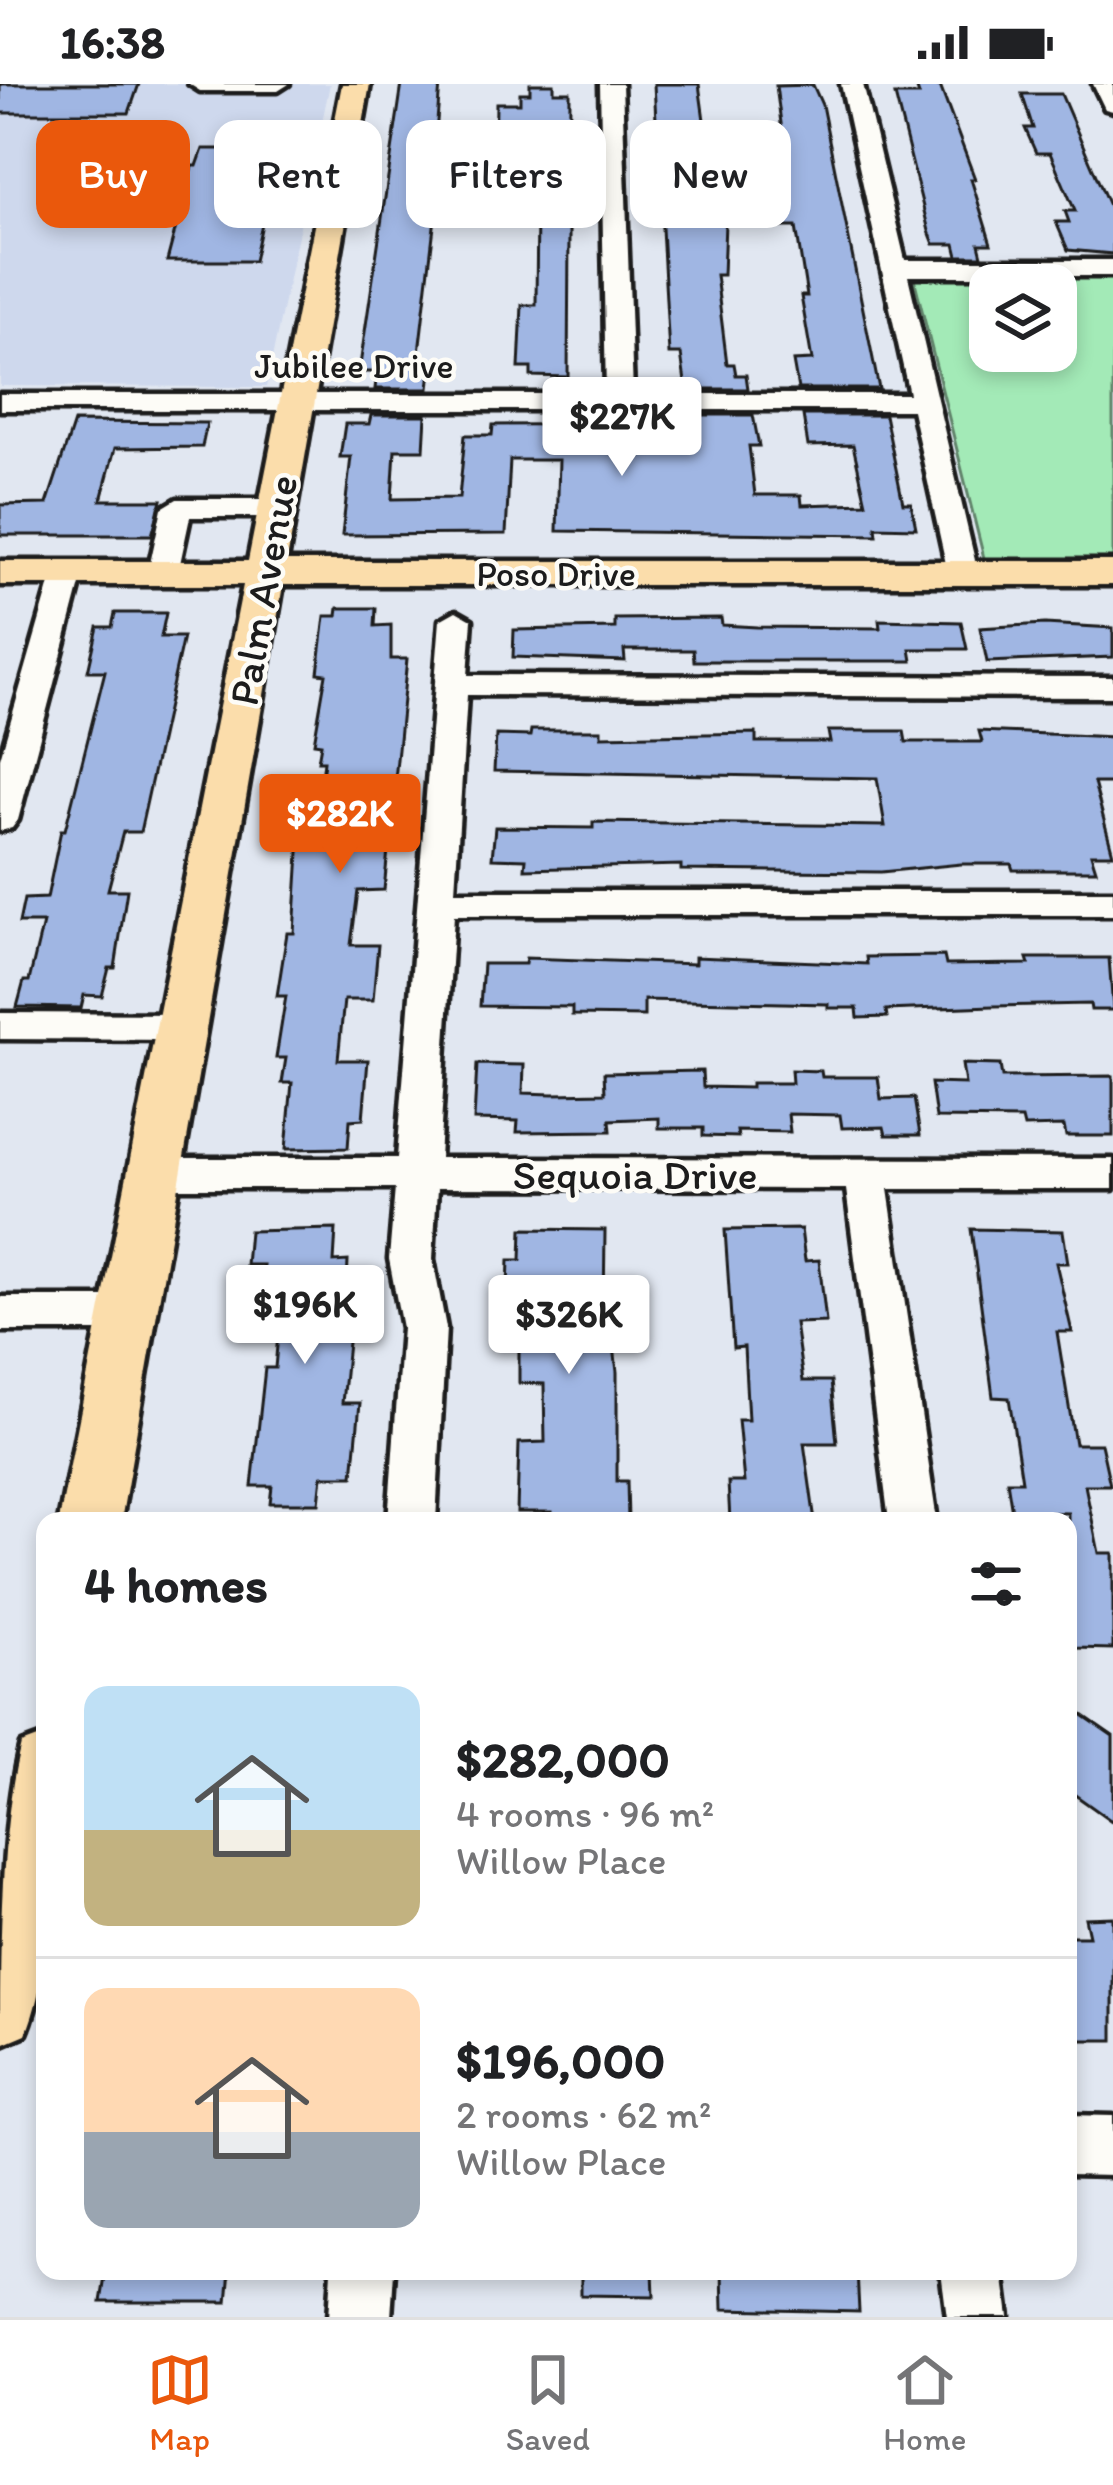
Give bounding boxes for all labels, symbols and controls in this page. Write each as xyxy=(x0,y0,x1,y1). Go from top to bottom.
text: 16:38 xyxy=(60,15,165,69)
chip: Buy xyxy=(36,120,190,228)
chip: Rent xyxy=(214,120,382,228)
chip: Filters xyxy=(406,120,606,228)
chip: New xyxy=(630,120,791,228)
map controls xyxy=(969,264,1077,372)
button: layers xyxy=(969,264,1077,372)
street label: Jubilee Drive xyxy=(254,344,454,387)
pin: $227K xyxy=(538,377,706,479)
text: $227K xyxy=(569,392,675,439)
street label: Palm Avenue xyxy=(218,471,308,709)
street label: Poso Drive xyxy=(476,552,636,595)
pin: $282K xyxy=(256,774,424,876)
text: $282K xyxy=(286,789,394,836)
street label: Sequoia Drive xyxy=(513,1149,757,1200)
pin: $196K xyxy=(221,1265,389,1367)
pin: $326K xyxy=(485,1275,653,1377)
text: $196K xyxy=(253,1280,357,1327)
text: $326K xyxy=(515,1290,623,1337)
icon: filters xyxy=(963,1551,1029,1617)
text: 4 homes xyxy=(84,1554,268,1615)
text: $282,000 xyxy=(456,1729,670,1790)
icon: home xyxy=(180,1734,324,1878)
text: 4 rooms · 96 m² xyxy=(456,1790,714,1837)
text: Willow Place xyxy=(456,1837,666,1884)
text: $196,000 xyxy=(456,2030,666,2091)
icon: home xyxy=(180,2036,324,2180)
text: 2 rooms · 62 m² xyxy=(456,2091,711,2138)
text: Willow Place xyxy=(456,2138,666,2185)
tab: Map xyxy=(147,2347,213,2458)
tab: Saved xyxy=(506,2347,590,2458)
tab: Home xyxy=(883,2347,966,2458)

